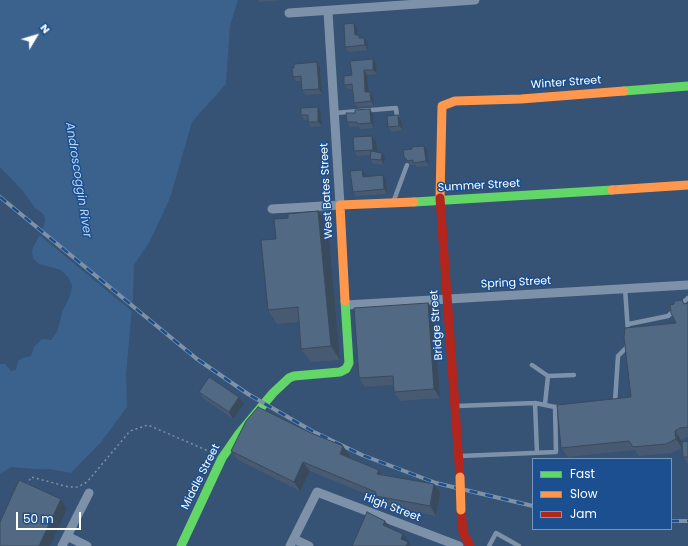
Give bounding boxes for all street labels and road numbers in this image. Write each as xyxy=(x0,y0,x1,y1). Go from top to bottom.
street label: Winter Street xyxy=(530,74,602,92)
street label: West Bates Street xyxy=(318,143,336,239)
street label: Summer Street xyxy=(438,177,520,195)
street label: Spring Street xyxy=(481,275,551,291)
street label: Bridge Street xyxy=(428,289,446,361)
street label: Middle Street xyxy=(179,442,223,512)
street label: High Street xyxy=(362,491,422,525)

